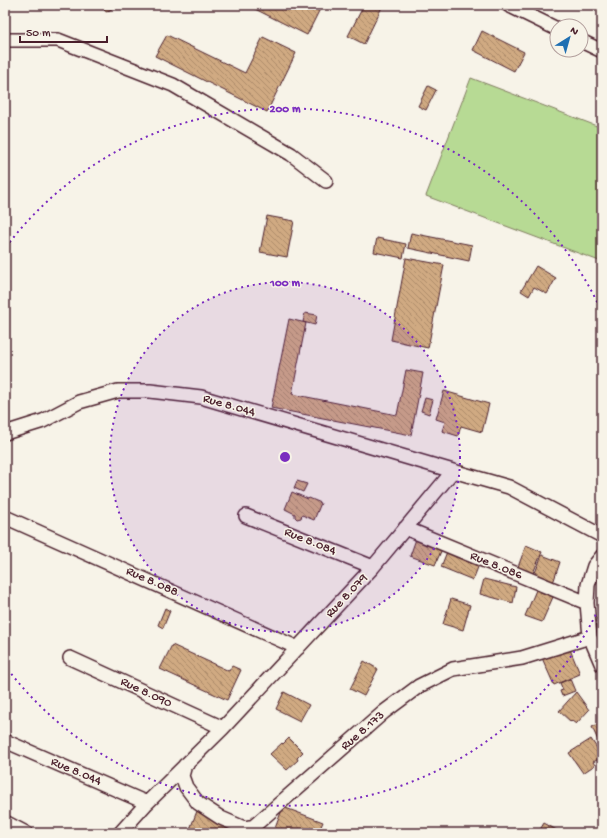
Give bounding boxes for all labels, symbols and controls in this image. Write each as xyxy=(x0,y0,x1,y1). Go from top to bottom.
scale bar xyxy=(20,18,107,44)
north arrow xyxy=(549,18,589,58)
text: N xyxy=(567,25,580,39)
text: 50 m xyxy=(26,27,51,41)
text: 200 m xyxy=(270,103,301,117)
text: 100 m xyxy=(269,277,300,291)
street label: Rue 8.044 xyxy=(201,391,257,421)
centre of rings xyxy=(278,450,292,464)
street label: Rue 8.084 xyxy=(282,525,338,559)
street label: Rue 8.086 xyxy=(468,549,525,583)
street label: Rue 8.088 xyxy=(124,564,180,600)
street label: Rue 8.079 xyxy=(323,571,371,621)
street label: Rue 8.090 xyxy=(118,675,175,712)
street label: Rue 8.173 xyxy=(338,708,388,754)
street label: Rue 8.044 xyxy=(48,755,104,789)

